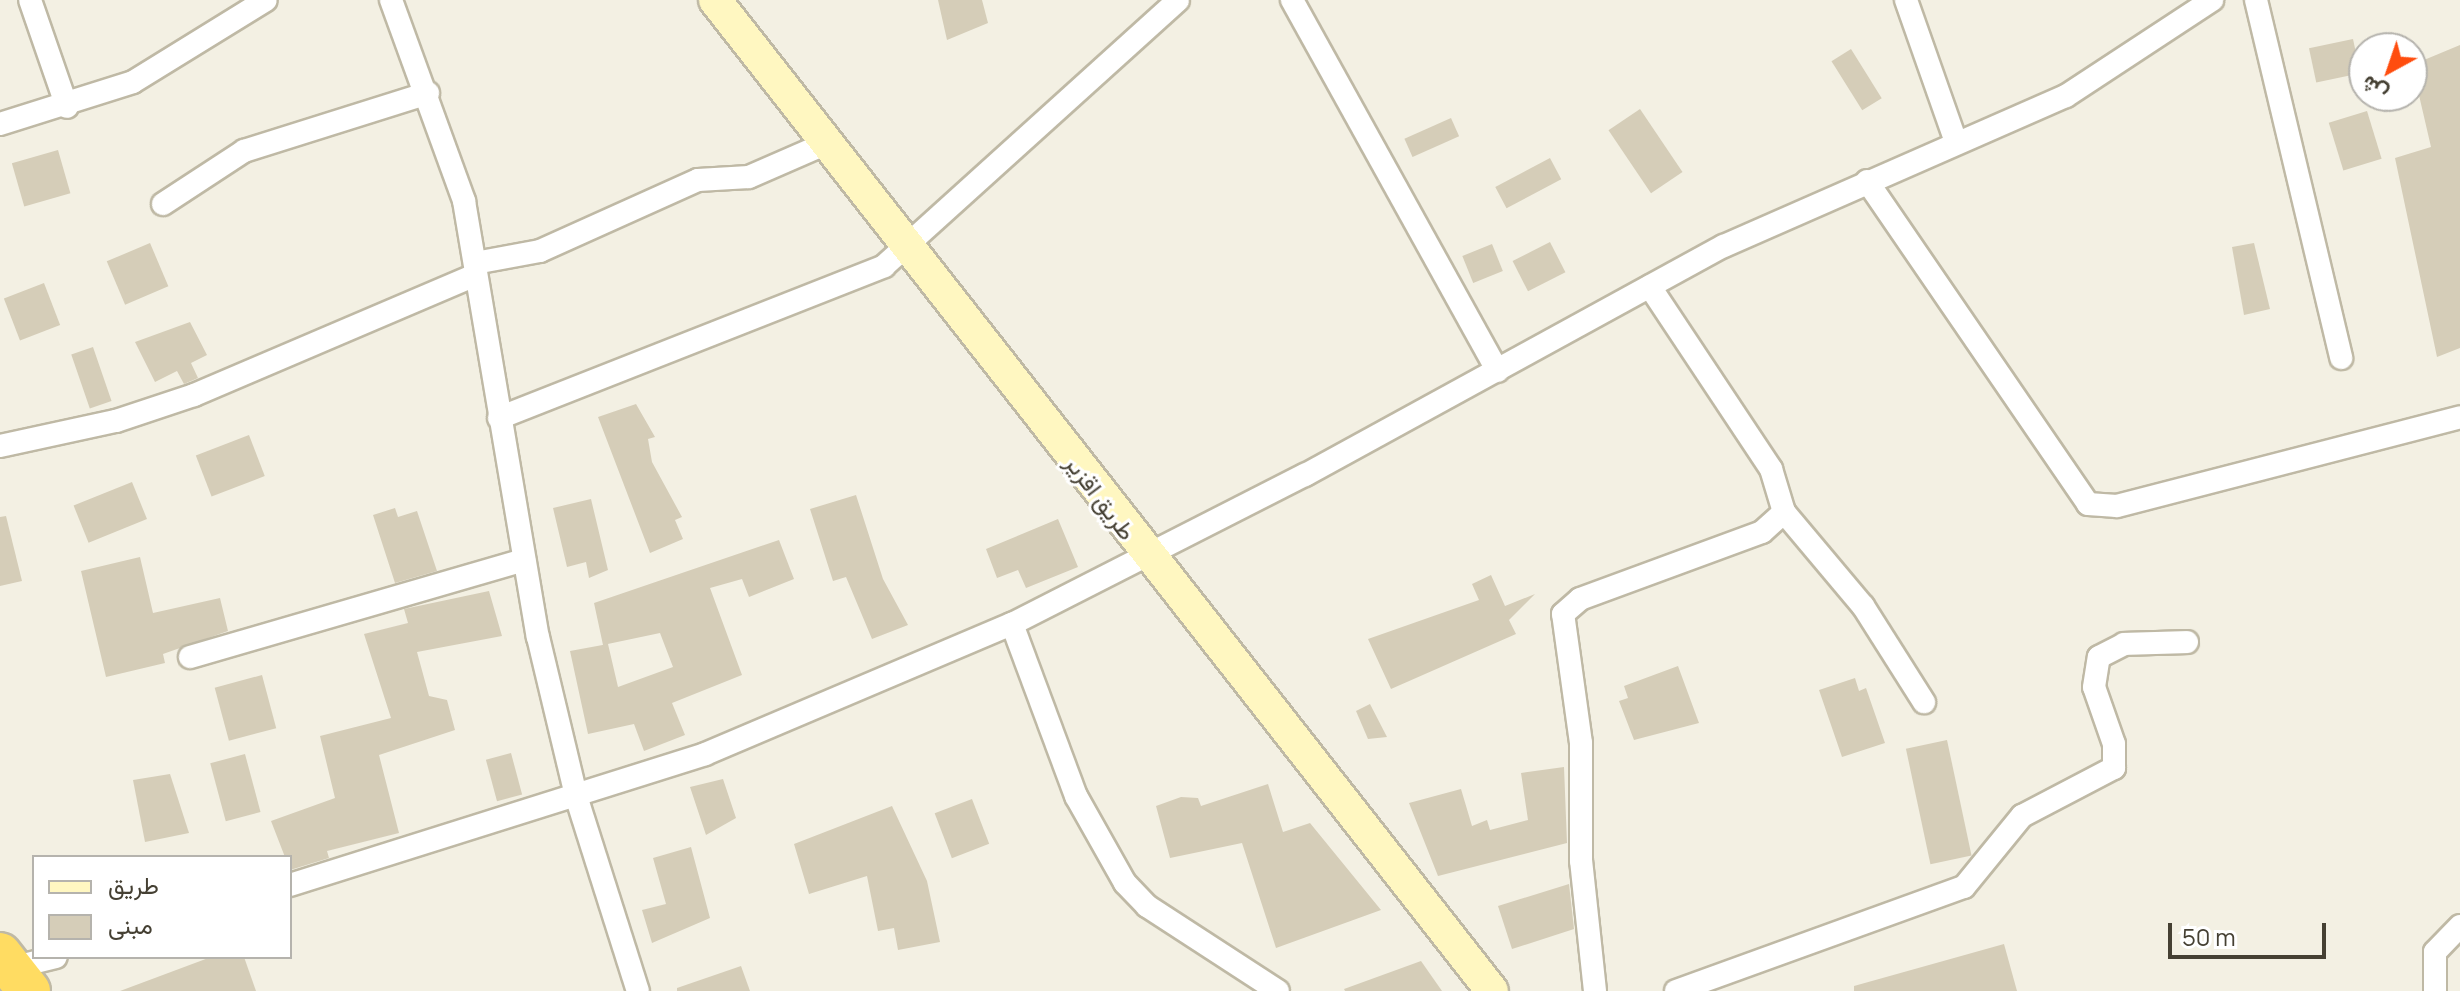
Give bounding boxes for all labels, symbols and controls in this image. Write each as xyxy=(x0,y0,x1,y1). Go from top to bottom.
north arrow xyxy=(2348,32,2428,112)
text: ش xyxy=(2354,69,2394,109)
street label: طريق اقزير xyxy=(1060,449,1142,545)
legend xyxy=(32,855,292,959)
text: طريق xyxy=(108,868,159,901)
scale bar xyxy=(2172,907,2330,957)
text: مبنى xyxy=(108,908,153,941)
text: 50 m xyxy=(2182,920,2236,953)

